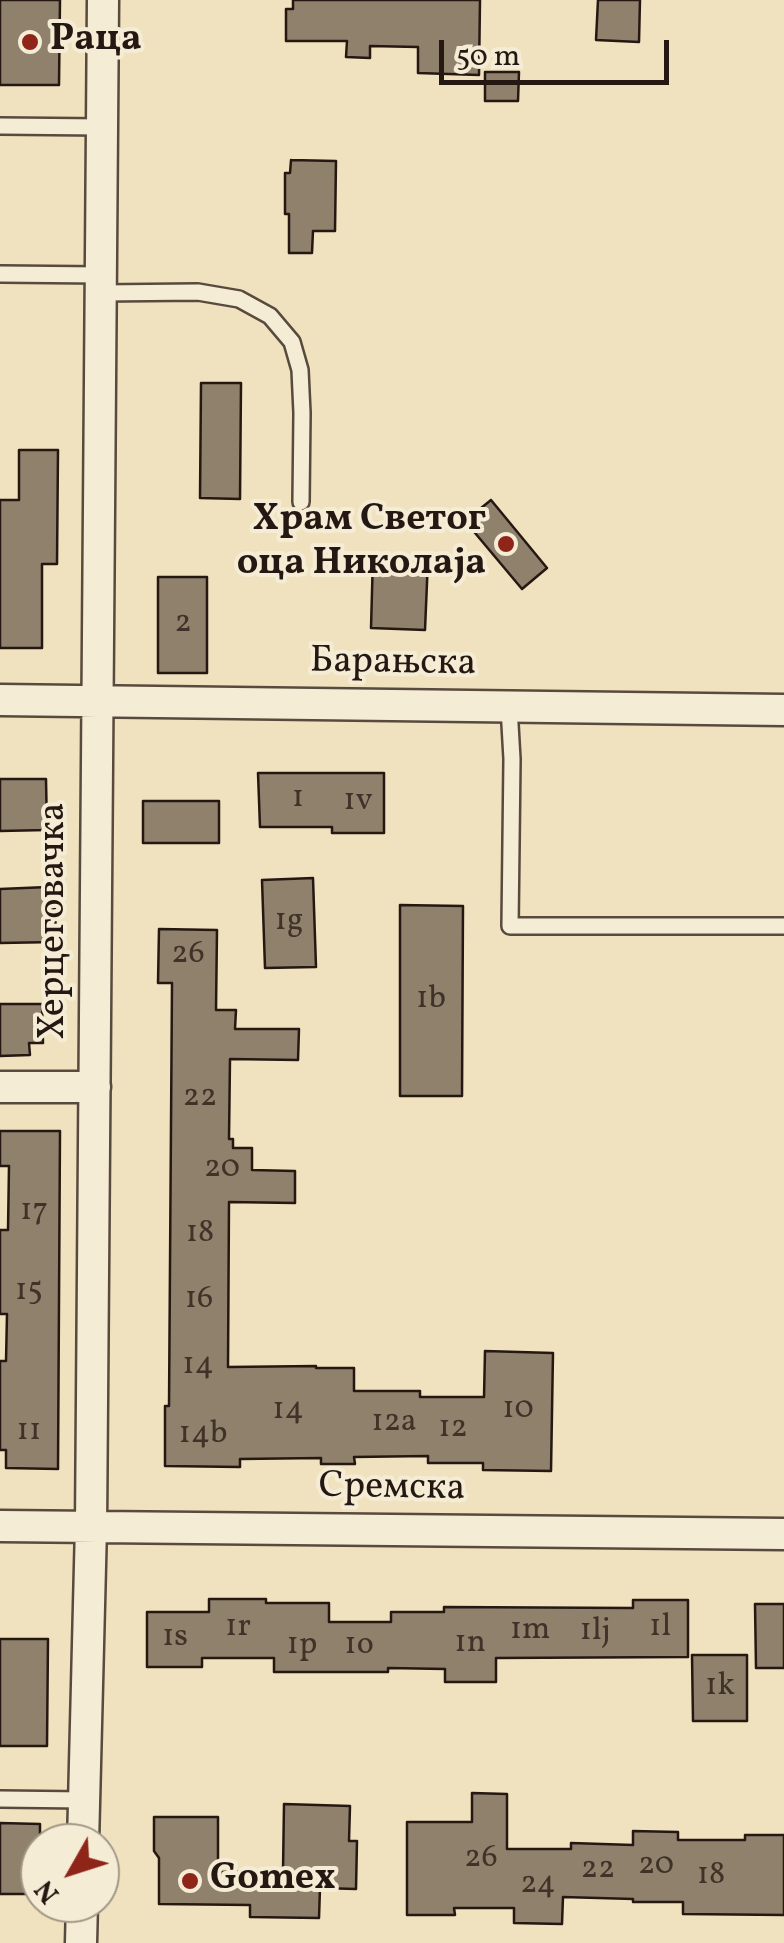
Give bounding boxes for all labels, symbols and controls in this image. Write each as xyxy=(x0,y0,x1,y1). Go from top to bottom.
place label: Раца xyxy=(50,19,142,65)
scale bar xyxy=(444,20,674,82)
marker: Раца xyxy=(19,31,41,53)
text: 50 m xyxy=(456,36,520,78)
place label: Храм Светог оца Николаја xyxy=(237,499,486,588)
marker: Храм Светог оца Николаја xyxy=(495,533,517,555)
house number: 2 xyxy=(174,606,192,644)
street label: Барањска xyxy=(309,641,477,689)
house number: 1 xyxy=(292,781,304,819)
house number: 1v xyxy=(343,784,373,822)
street label: Херцеговачка xyxy=(33,802,79,1040)
house number: 1g xyxy=(275,904,303,942)
house number: 26 xyxy=(171,937,205,975)
house number: 1b xyxy=(416,982,446,1020)
house number: 22 xyxy=(183,1080,217,1118)
house number: 20 xyxy=(204,1151,240,1189)
house number: 17 xyxy=(20,1194,48,1232)
house number: 18 xyxy=(186,1216,214,1254)
house number: 15 xyxy=(15,1274,43,1312)
house number: 16 xyxy=(185,1282,213,1320)
house number: 14 xyxy=(182,1348,214,1386)
house number: 10 xyxy=(502,1392,534,1430)
house number: 14 xyxy=(272,1393,304,1431)
house number: 12a xyxy=(371,1405,417,1443)
house number: 12 xyxy=(438,1411,468,1449)
house number: 11 xyxy=(17,1414,41,1452)
house number: 14b xyxy=(178,1417,228,1455)
street label: Сремска xyxy=(318,1466,466,1514)
house number: 1r xyxy=(225,1610,251,1648)
house number: 1l xyxy=(649,1610,671,1648)
house number: 1m xyxy=(510,1613,550,1651)
house number: 1lj xyxy=(579,1614,611,1652)
house number: 1s xyxy=(162,1620,188,1658)
house number: 1n xyxy=(454,1626,486,1664)
house number: 1p xyxy=(287,1628,317,1666)
house number: 1o xyxy=(344,1628,374,1666)
house number: 1k xyxy=(705,1669,735,1707)
north arrow xyxy=(20,1823,120,1923)
house number: 26 xyxy=(464,1841,498,1879)
house number: 20 xyxy=(638,1848,674,1886)
house number: 22 xyxy=(581,1852,615,1890)
place label: Gomex xyxy=(210,1858,336,1904)
house number: 18 xyxy=(697,1858,725,1896)
house number: 24 xyxy=(520,1867,556,1905)
marker: Gomex xyxy=(179,1870,201,1892)
text: N xyxy=(26,1871,69,1911)

